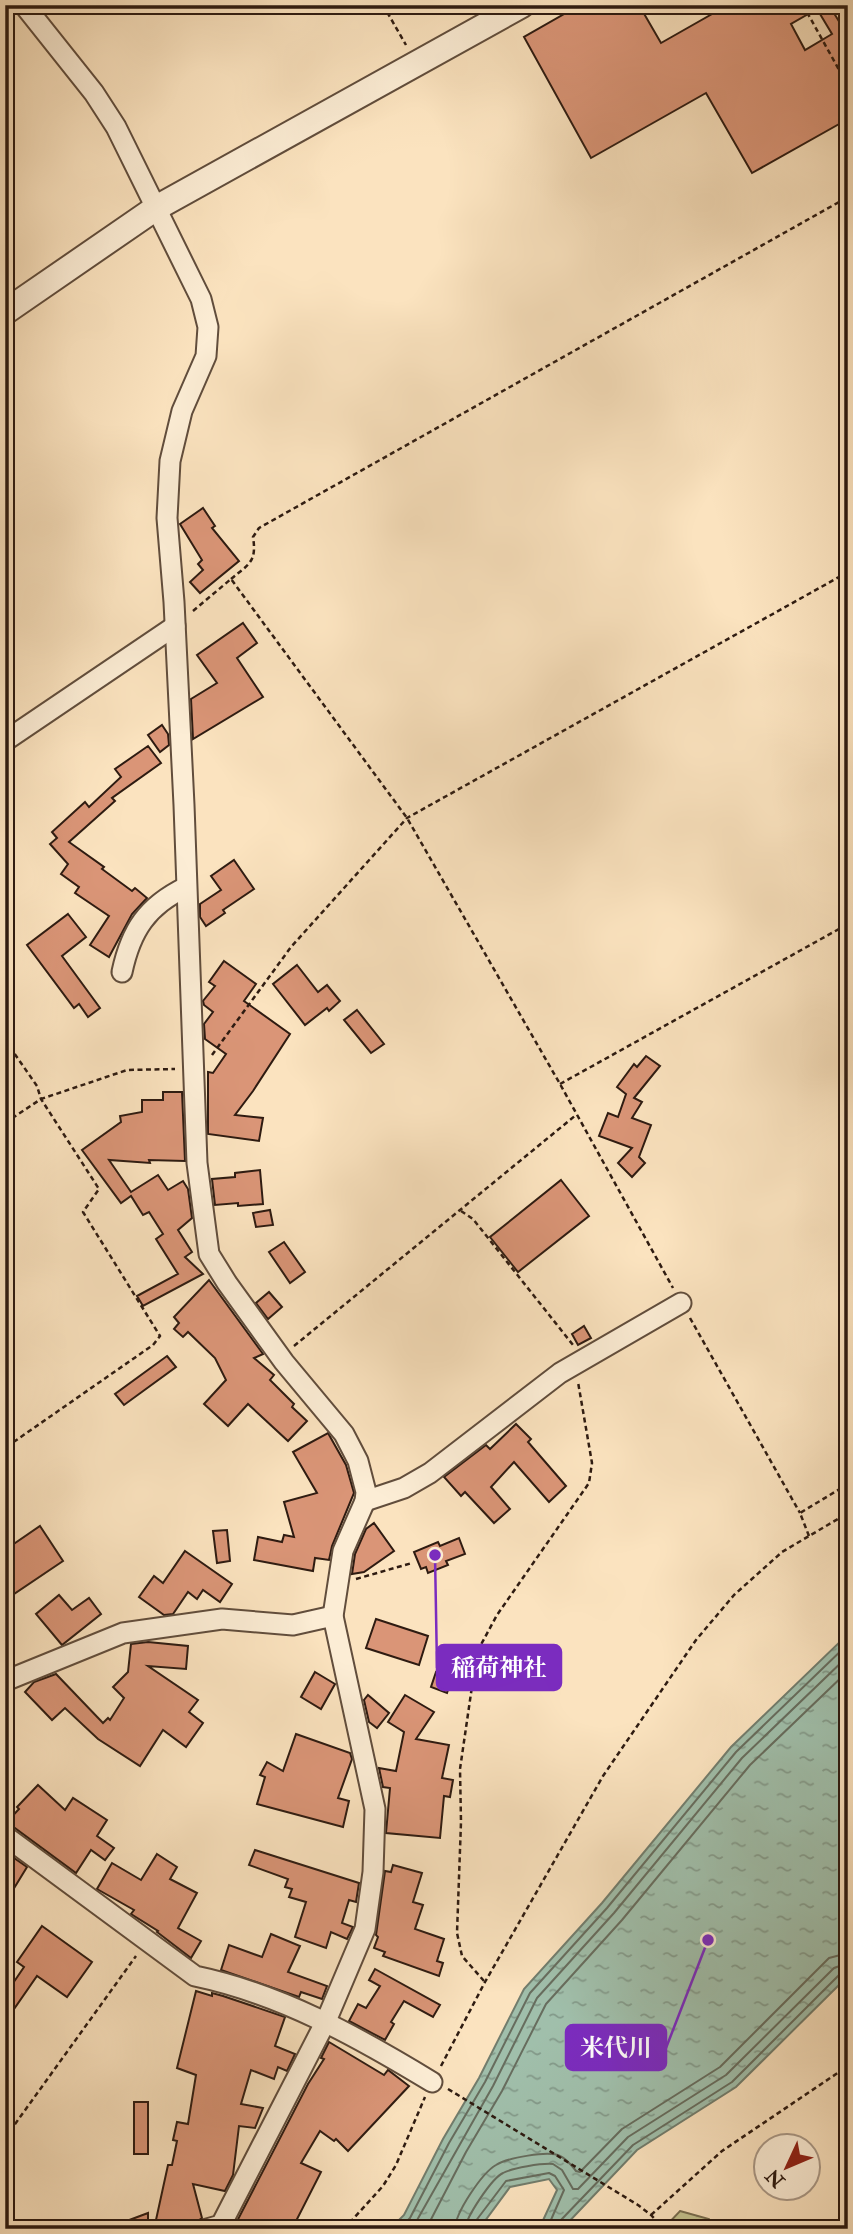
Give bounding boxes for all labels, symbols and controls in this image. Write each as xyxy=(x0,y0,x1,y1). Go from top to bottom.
callout: 稲荷神社 xyxy=(437,1645,561,1690)
text: 稲荷神社 xyxy=(451,1653,547,1684)
callout: 米代川 xyxy=(566,2025,666,2070)
text: 米代川 xyxy=(580,2033,652,2064)
north arrow xyxy=(752,2132,822,2202)
text: N xyxy=(760,2163,791,2193)

